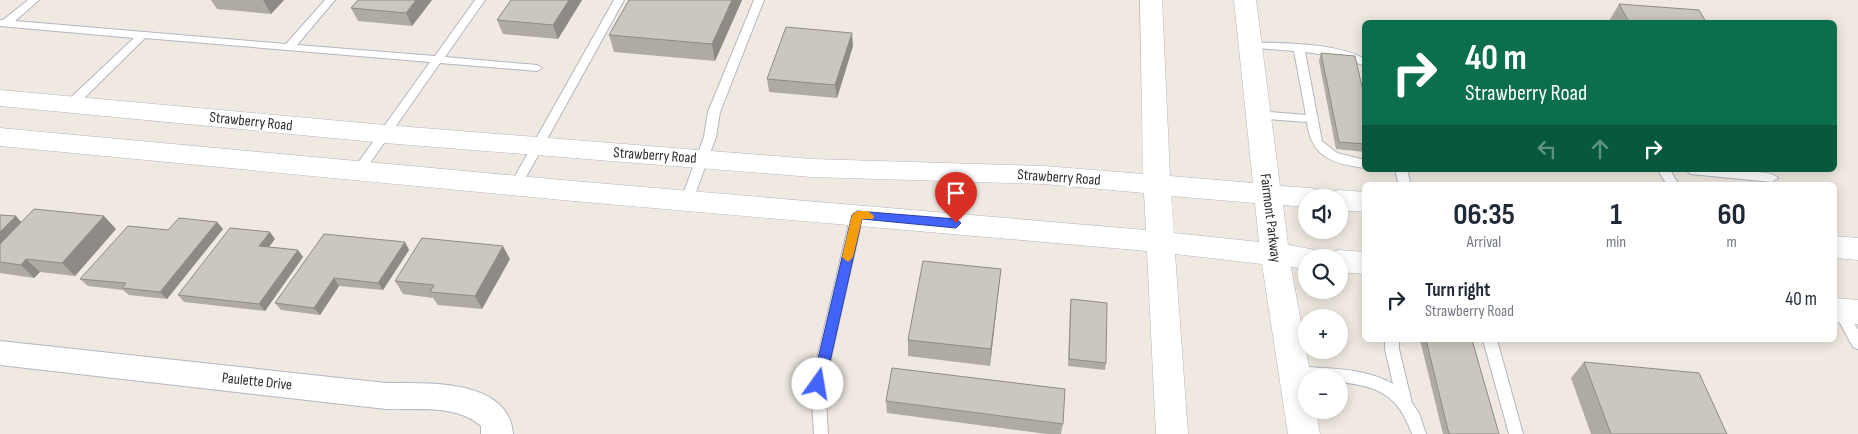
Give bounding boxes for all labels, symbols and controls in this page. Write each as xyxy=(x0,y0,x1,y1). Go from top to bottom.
text: 40 m xyxy=(1465,37,1527,80)
icon: right xyxy=(1382,40,1447,105)
text: Strawberry Road xyxy=(1465,80,1587,107)
street label: Strawberry Road xyxy=(209,108,293,135)
icon: left xyxy=(1533,135,1561,163)
icon: ahead xyxy=(1586,135,1614,163)
icon: right xyxy=(1639,135,1667,163)
street label: Strawberry Road xyxy=(613,143,697,168)
street label: Strawberry Road xyxy=(1017,165,1101,190)
pin xyxy=(935,172,977,223)
street label: Fairmont Parkway xyxy=(1256,173,1285,264)
icon: arrive xyxy=(942,179,970,207)
map controls xyxy=(1298,189,1348,419)
button: sound xyxy=(1298,189,1348,239)
text: 06:35 xyxy=(1453,197,1515,233)
text: 1 xyxy=(1610,197,1622,233)
text: 60 xyxy=(1717,197,1746,233)
text: Arrival xyxy=(1467,233,1501,252)
text: min xyxy=(1606,233,1626,252)
text: m xyxy=(1726,233,1737,252)
button: search xyxy=(1298,249,1348,299)
text: Turn right xyxy=(1425,279,1490,302)
icon: right xyxy=(1382,286,1410,314)
text: 40 m xyxy=(1785,288,1817,311)
text: Strawberry Road xyxy=(1425,302,1514,321)
button: + xyxy=(1298,309,1348,359)
position arrow xyxy=(791,357,843,409)
street label: Paulette Drive xyxy=(221,368,293,395)
button: − xyxy=(1298,369,1348,419)

